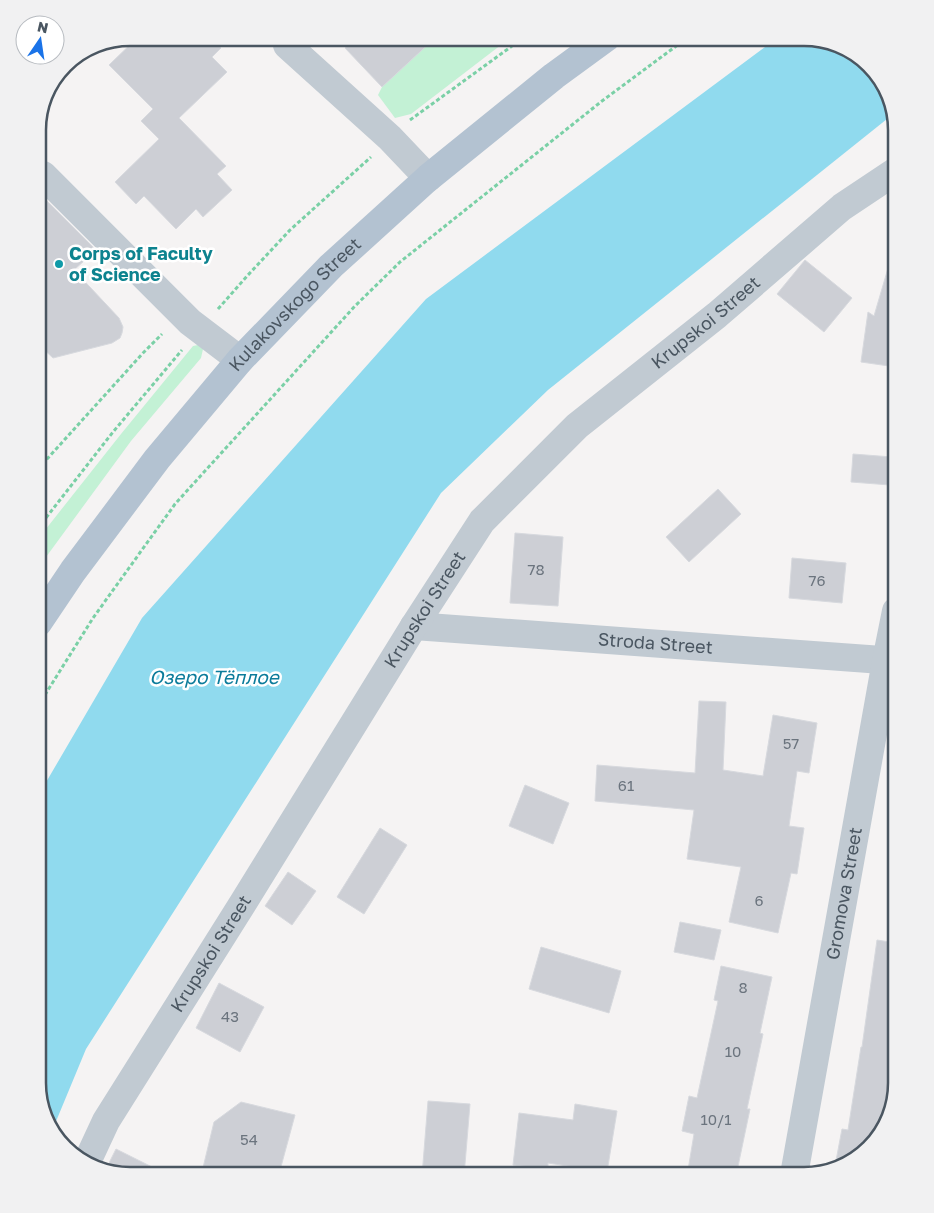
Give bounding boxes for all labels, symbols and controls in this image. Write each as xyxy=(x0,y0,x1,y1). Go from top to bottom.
north arrow xyxy=(15,15,65,65)
text: N xyxy=(36,17,50,36)
street label: Kulakovskogo Street xyxy=(223,232,365,375)
place label: Corps of Faculty of Science xyxy=(69,242,213,285)
marker: Corps of Faculty of Science xyxy=(53,258,65,270)
street label: Krupskoi Street xyxy=(646,271,764,373)
street label: Krupskoi Street xyxy=(379,547,470,672)
house number: 78 xyxy=(527,560,545,578)
house number: 76 xyxy=(808,571,826,589)
street label: Stroda Street xyxy=(597,627,714,658)
water label: Озеро Тёплое xyxy=(149,665,281,688)
house number: 57 xyxy=(783,734,799,752)
house number: 61 xyxy=(618,776,634,794)
street label: Gromova Street xyxy=(821,825,866,961)
street label: Krupskoi Street xyxy=(165,891,255,1016)
house number: 6 xyxy=(754,891,764,909)
house number: 8 xyxy=(738,978,748,996)
house number: 43 xyxy=(221,1007,239,1025)
house number: 10 xyxy=(725,1042,741,1060)
house number: 10/1 xyxy=(700,1110,732,1128)
house number: 54 xyxy=(240,1130,258,1148)

